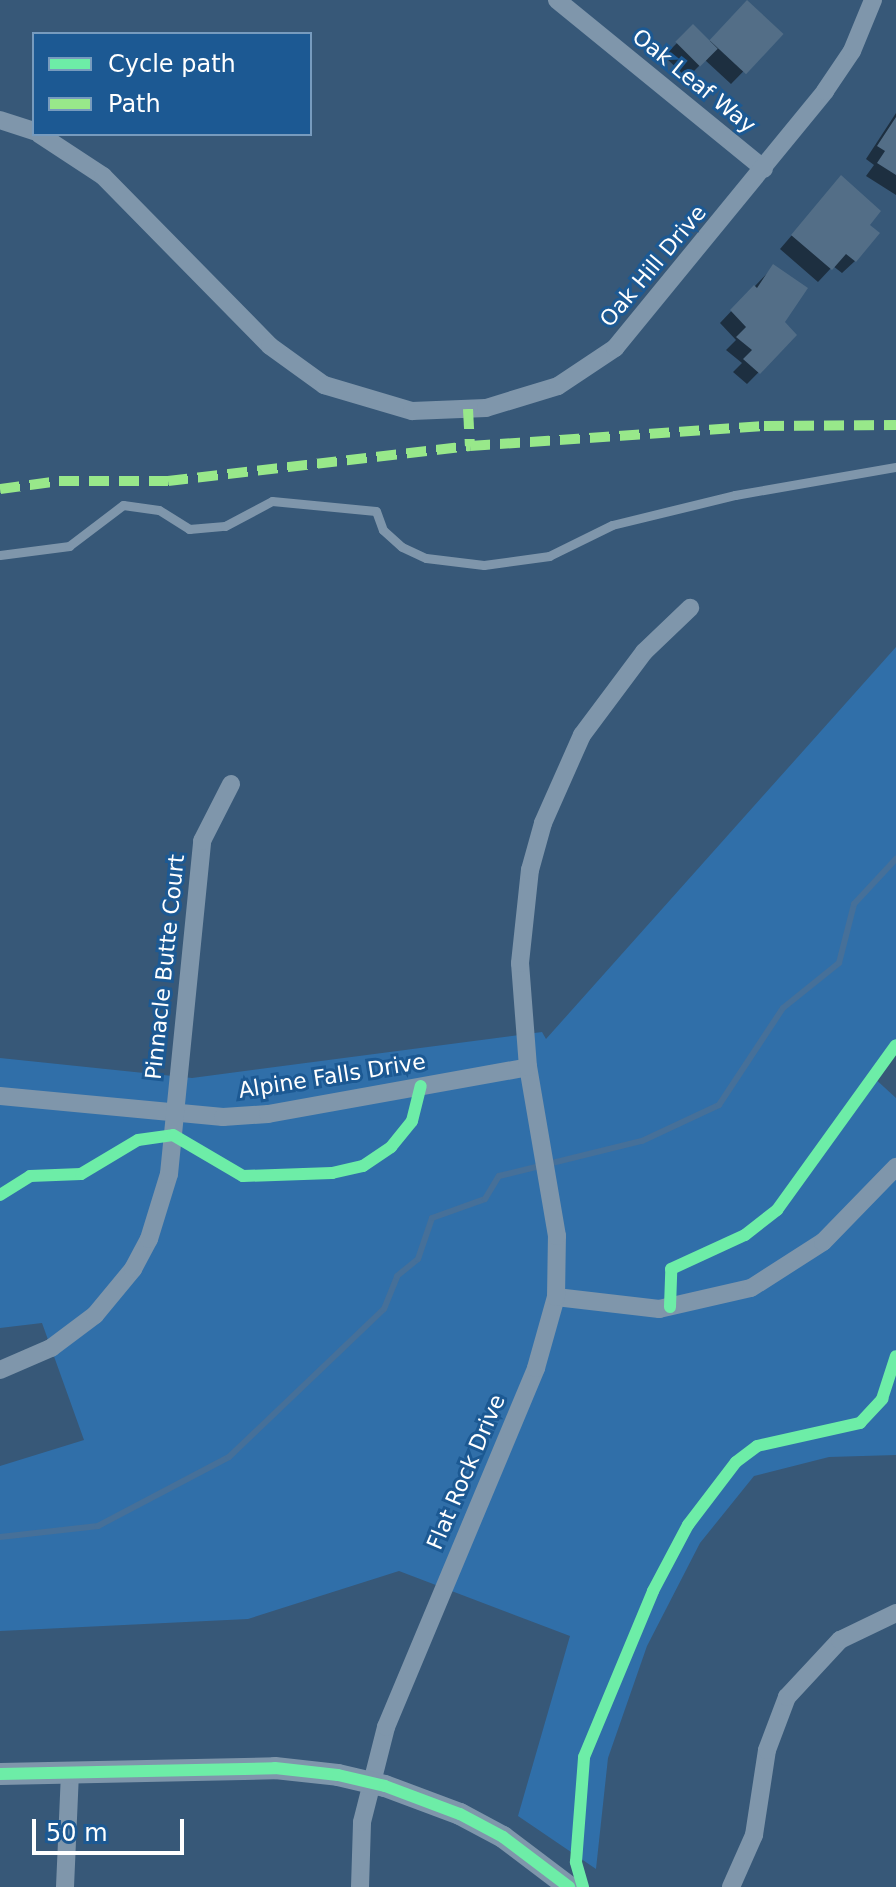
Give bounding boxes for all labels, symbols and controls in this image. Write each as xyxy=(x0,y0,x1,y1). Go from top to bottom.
street label: Oak Leaf Way xyxy=(627,23,761,139)
legend xyxy=(32,32,312,136)
text: Cycle path xyxy=(108,50,236,78)
text: Path xyxy=(108,90,161,118)
street label: Oak Hill Drive xyxy=(594,200,712,332)
street label: Pinnacle Butte Court xyxy=(140,853,190,1081)
street label: Alpine Falls Drive xyxy=(237,1048,427,1104)
street label: Flat Rock Drive xyxy=(421,1390,511,1554)
scale bar xyxy=(36,1803,188,1853)
text: 50 m xyxy=(46,1819,108,1847)

